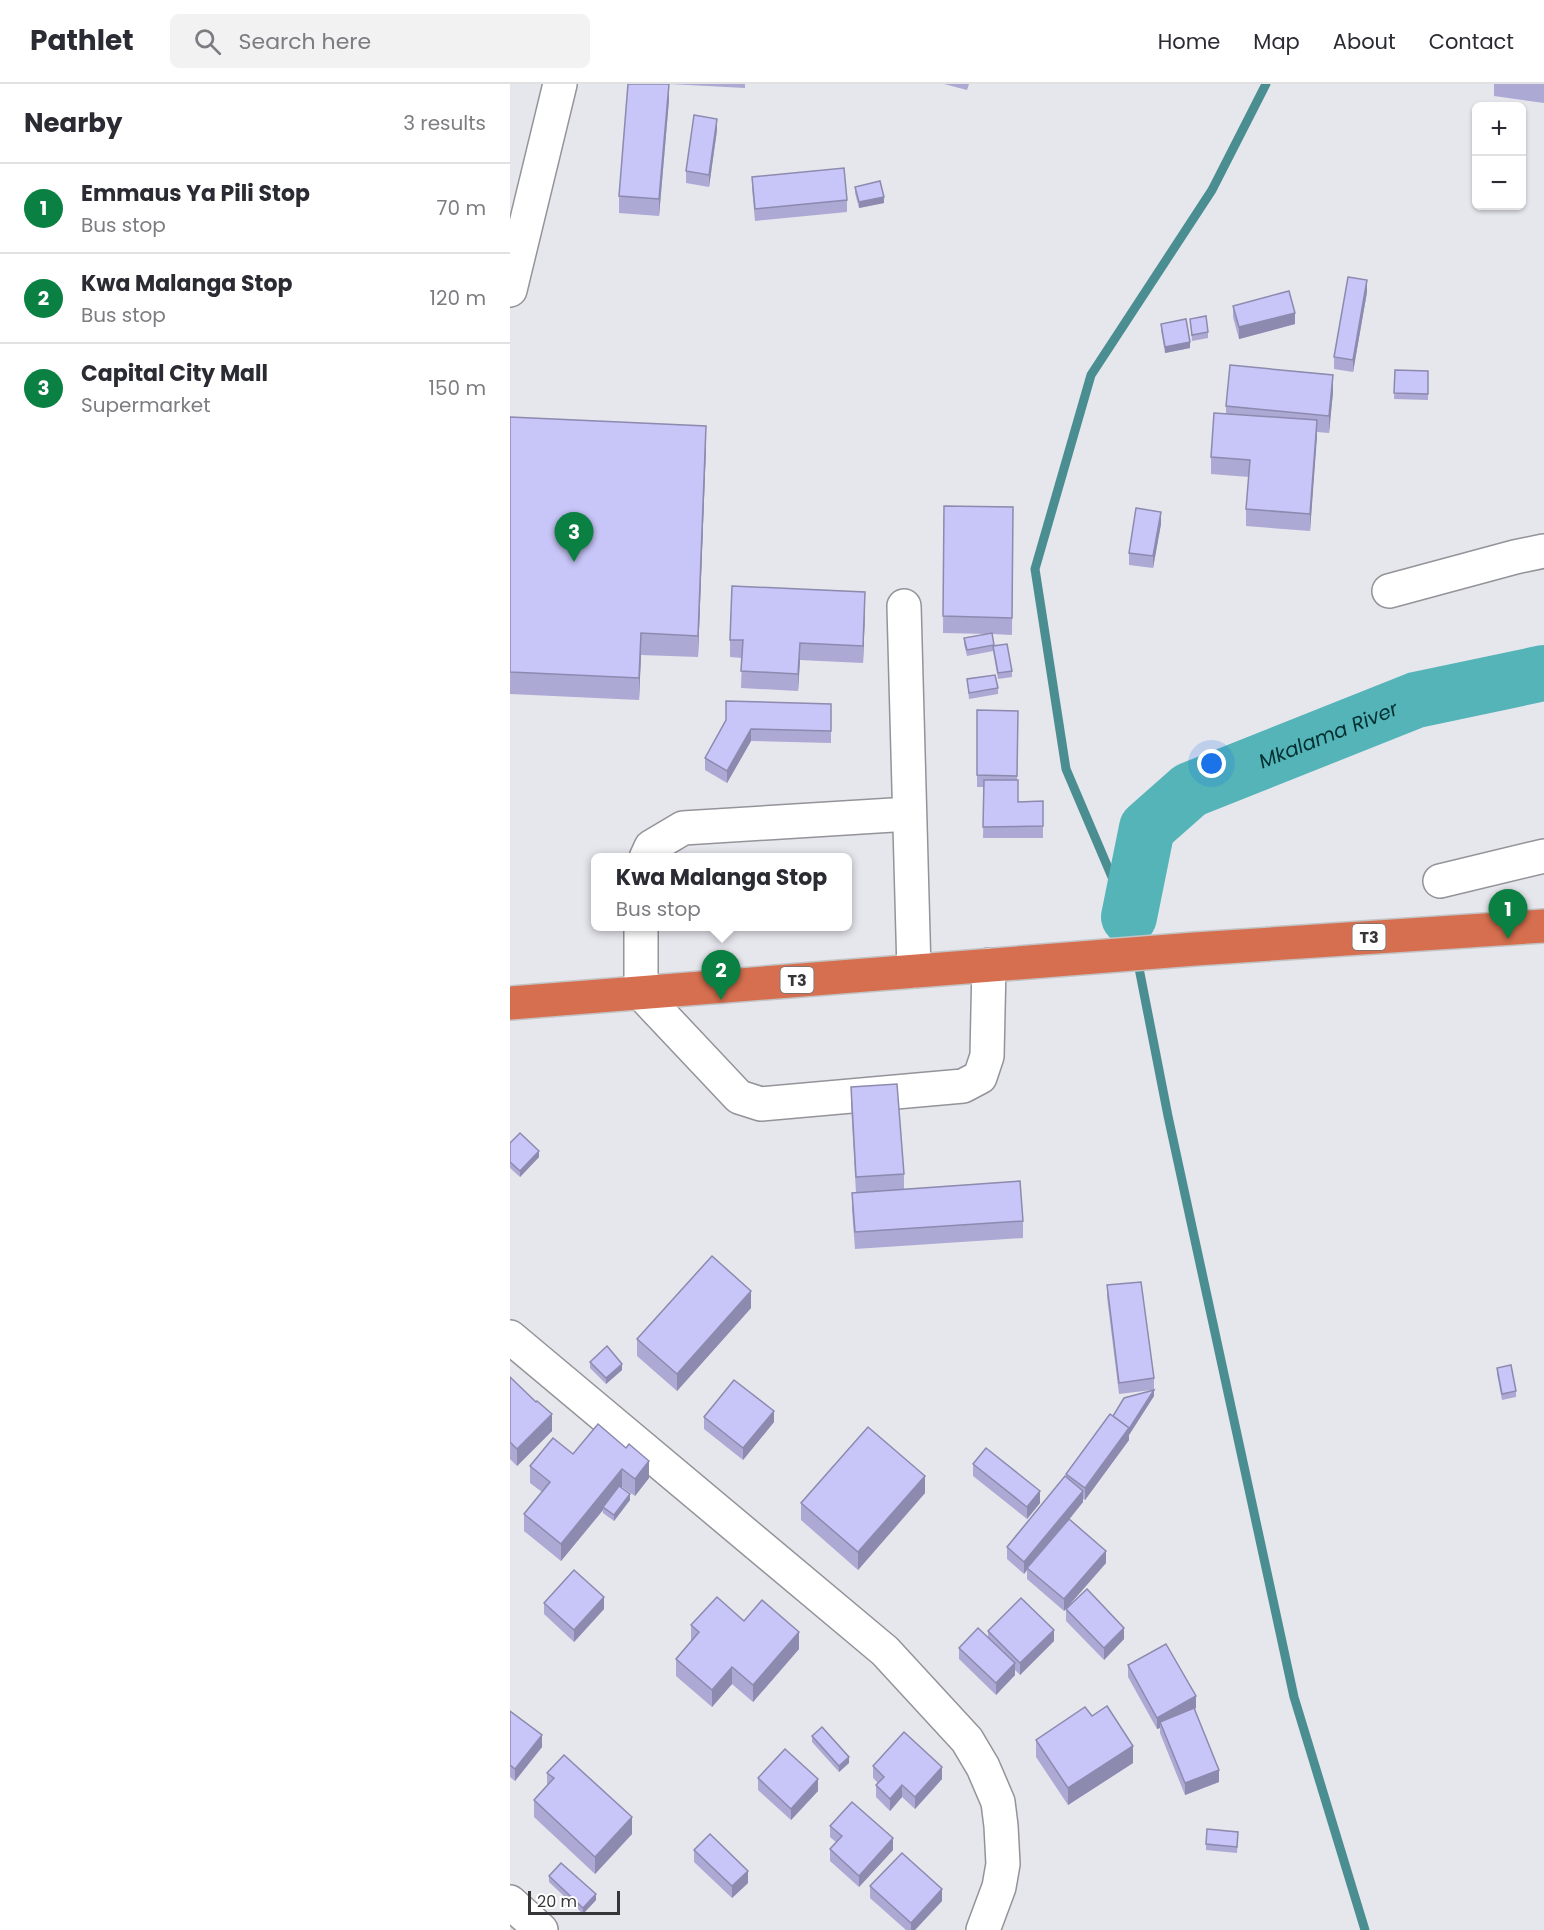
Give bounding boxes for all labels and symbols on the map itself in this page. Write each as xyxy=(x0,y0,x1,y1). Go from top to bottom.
pin: 3 xyxy=(554,512,594,562)
water label: Mkalama River xyxy=(1254,694,1403,775)
your location xyxy=(1197,749,1226,778)
pin: 1 xyxy=(1488,890,1528,939)
road number: T3 xyxy=(1352,924,1386,950)
pin: 2 xyxy=(702,950,740,1000)
road number: T3 xyxy=(780,967,814,993)
scale bar xyxy=(528,1888,620,1916)

